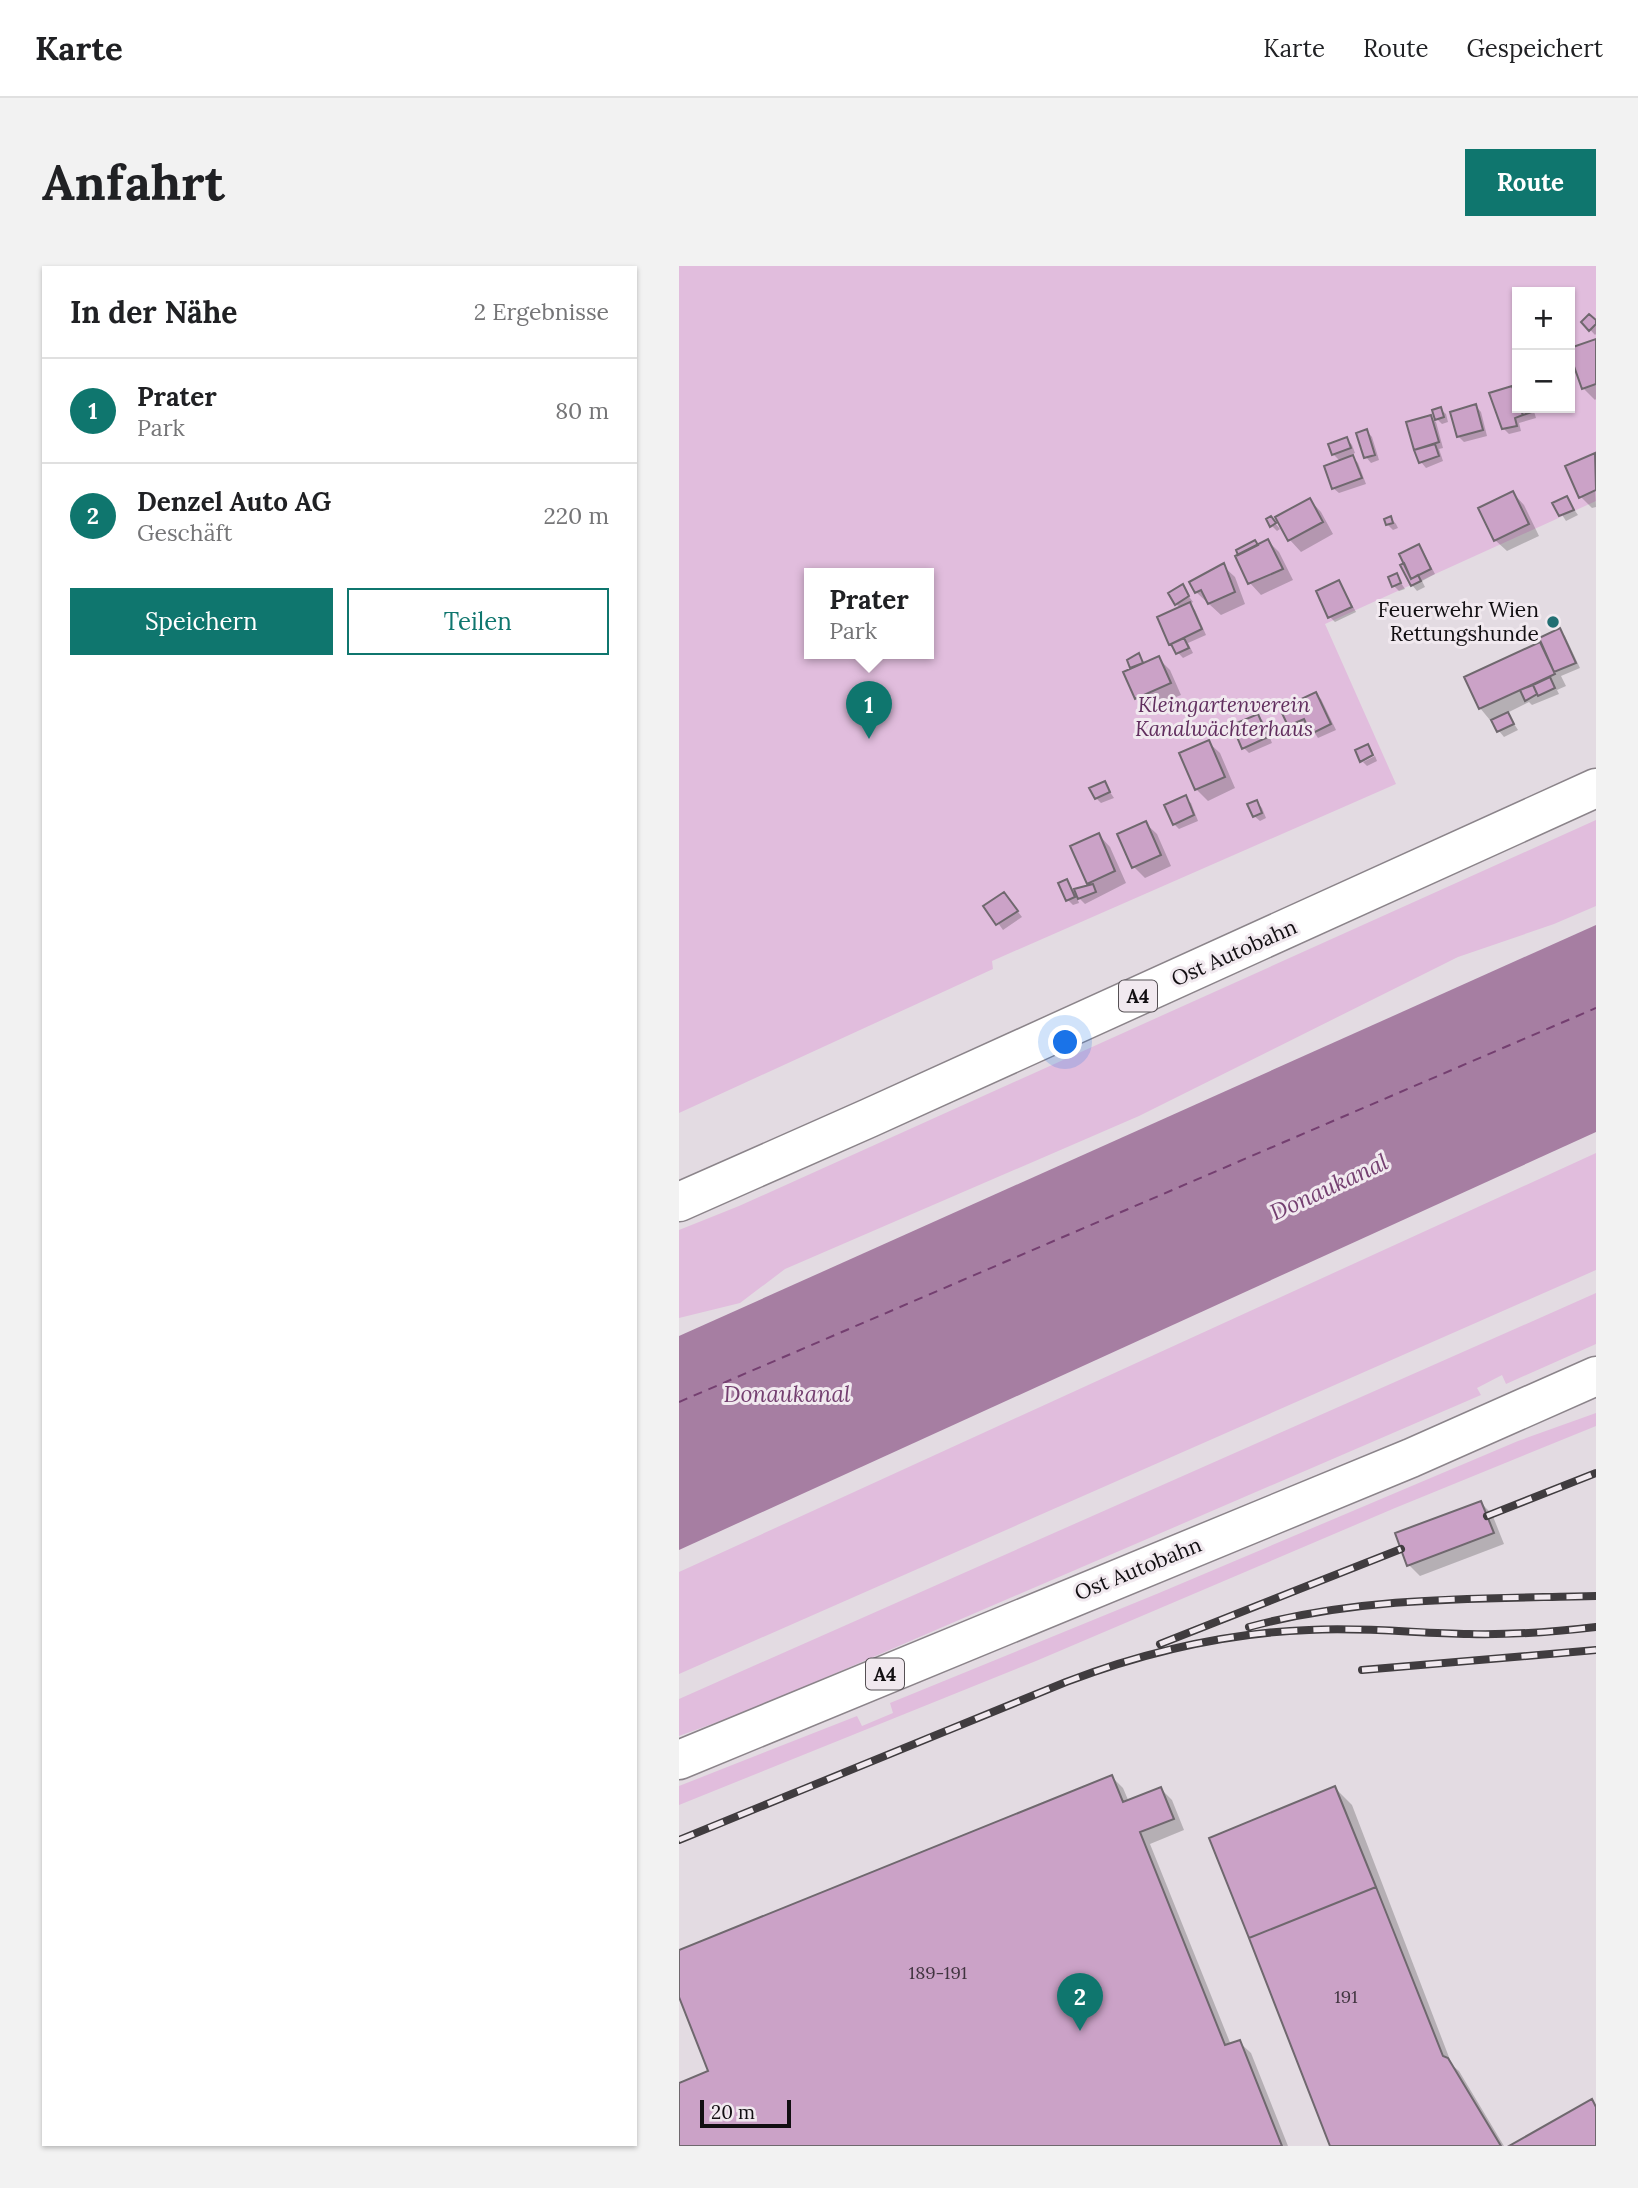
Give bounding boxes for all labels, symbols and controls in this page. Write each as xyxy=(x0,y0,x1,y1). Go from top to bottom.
text: Karte xyxy=(35,27,123,69)
text: Karte xyxy=(1263,33,1325,64)
text: Route xyxy=(1363,33,1429,64)
text: Gespeichert xyxy=(1467,33,1603,64)
button: Route xyxy=(1465,149,1596,216)
text: Anfahrt xyxy=(42,151,225,213)
map controls xyxy=(1512,287,1575,413)
button: + xyxy=(1512,287,1575,350)
text: In der Nähe xyxy=(70,293,238,331)
text: 2 Ergebnisse xyxy=(474,297,609,326)
button: − xyxy=(1512,350,1575,413)
text: Prater xyxy=(137,380,217,413)
text: 1 xyxy=(88,396,98,425)
text: 80 m xyxy=(555,396,609,425)
text: Park xyxy=(137,413,185,442)
text: Denzel Auto AG xyxy=(137,485,331,518)
text: 2 xyxy=(87,501,99,530)
text: 220 m xyxy=(543,501,609,530)
text: Geschäft xyxy=(137,518,232,547)
popup xyxy=(804,568,934,659)
text: Prater xyxy=(829,583,909,616)
button: Speichern xyxy=(70,588,333,655)
button: Teilen xyxy=(347,588,609,655)
place label: Feuerwehr Wien Rettungshunde xyxy=(1378,596,1539,647)
marker: Feuerwehr Wien Rettungshunde xyxy=(1545,614,1561,630)
text: Park xyxy=(829,616,877,645)
pin: 1 xyxy=(846,681,892,739)
park label: Kleingartenverein Kanalwächterhaus xyxy=(1135,691,1313,742)
street label: Ost Autobahn xyxy=(1167,913,1301,992)
road number: A4 xyxy=(1119,981,1157,1012)
your location xyxy=(1048,1025,1082,1059)
water label: Donaukanal xyxy=(1265,1146,1393,1227)
water label: Donaukanal xyxy=(723,1379,851,1408)
street label: Ost Autobahn xyxy=(1070,1531,1205,1606)
road number: A4 xyxy=(866,1658,904,1690)
house number: 189-191 xyxy=(909,1961,967,1984)
pin: 2 xyxy=(1057,1973,1103,2031)
house number: 191 xyxy=(1334,1985,1358,2008)
scale bar xyxy=(700,2097,791,2129)
text: 20 m xyxy=(711,2100,755,2124)

